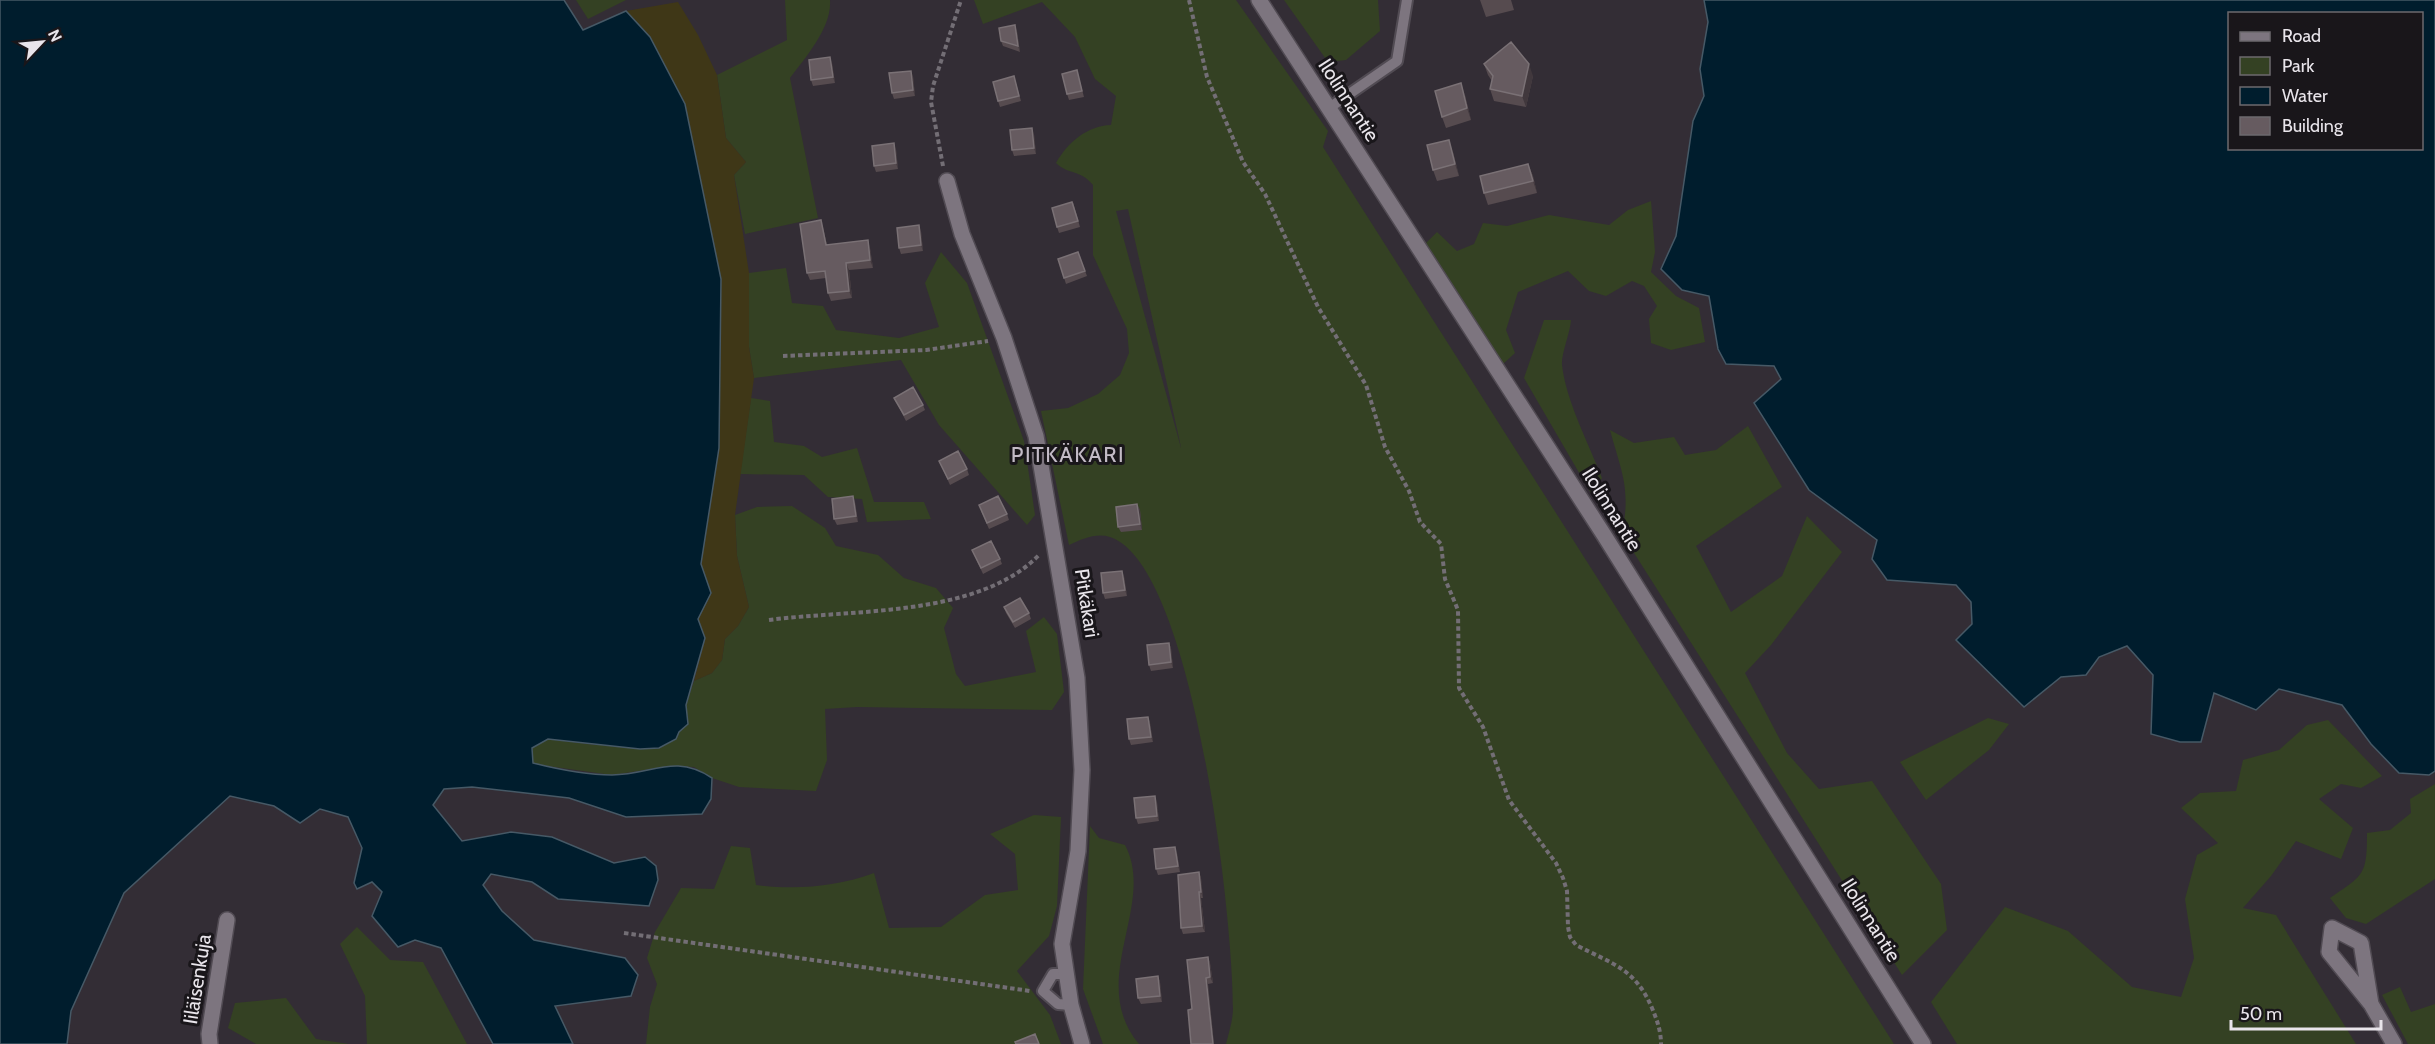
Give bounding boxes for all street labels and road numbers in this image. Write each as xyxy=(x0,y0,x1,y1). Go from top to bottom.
street label: Ilolinnantie xyxy=(1313,54,1385,146)
street label: Ilolinnantie xyxy=(1577,463,1647,555)
street label: Pitkäkari xyxy=(1070,567,1104,639)
street label: Ilolinnantie xyxy=(1836,874,1906,966)
street label: Iiläisenkuja xyxy=(178,932,216,1026)

